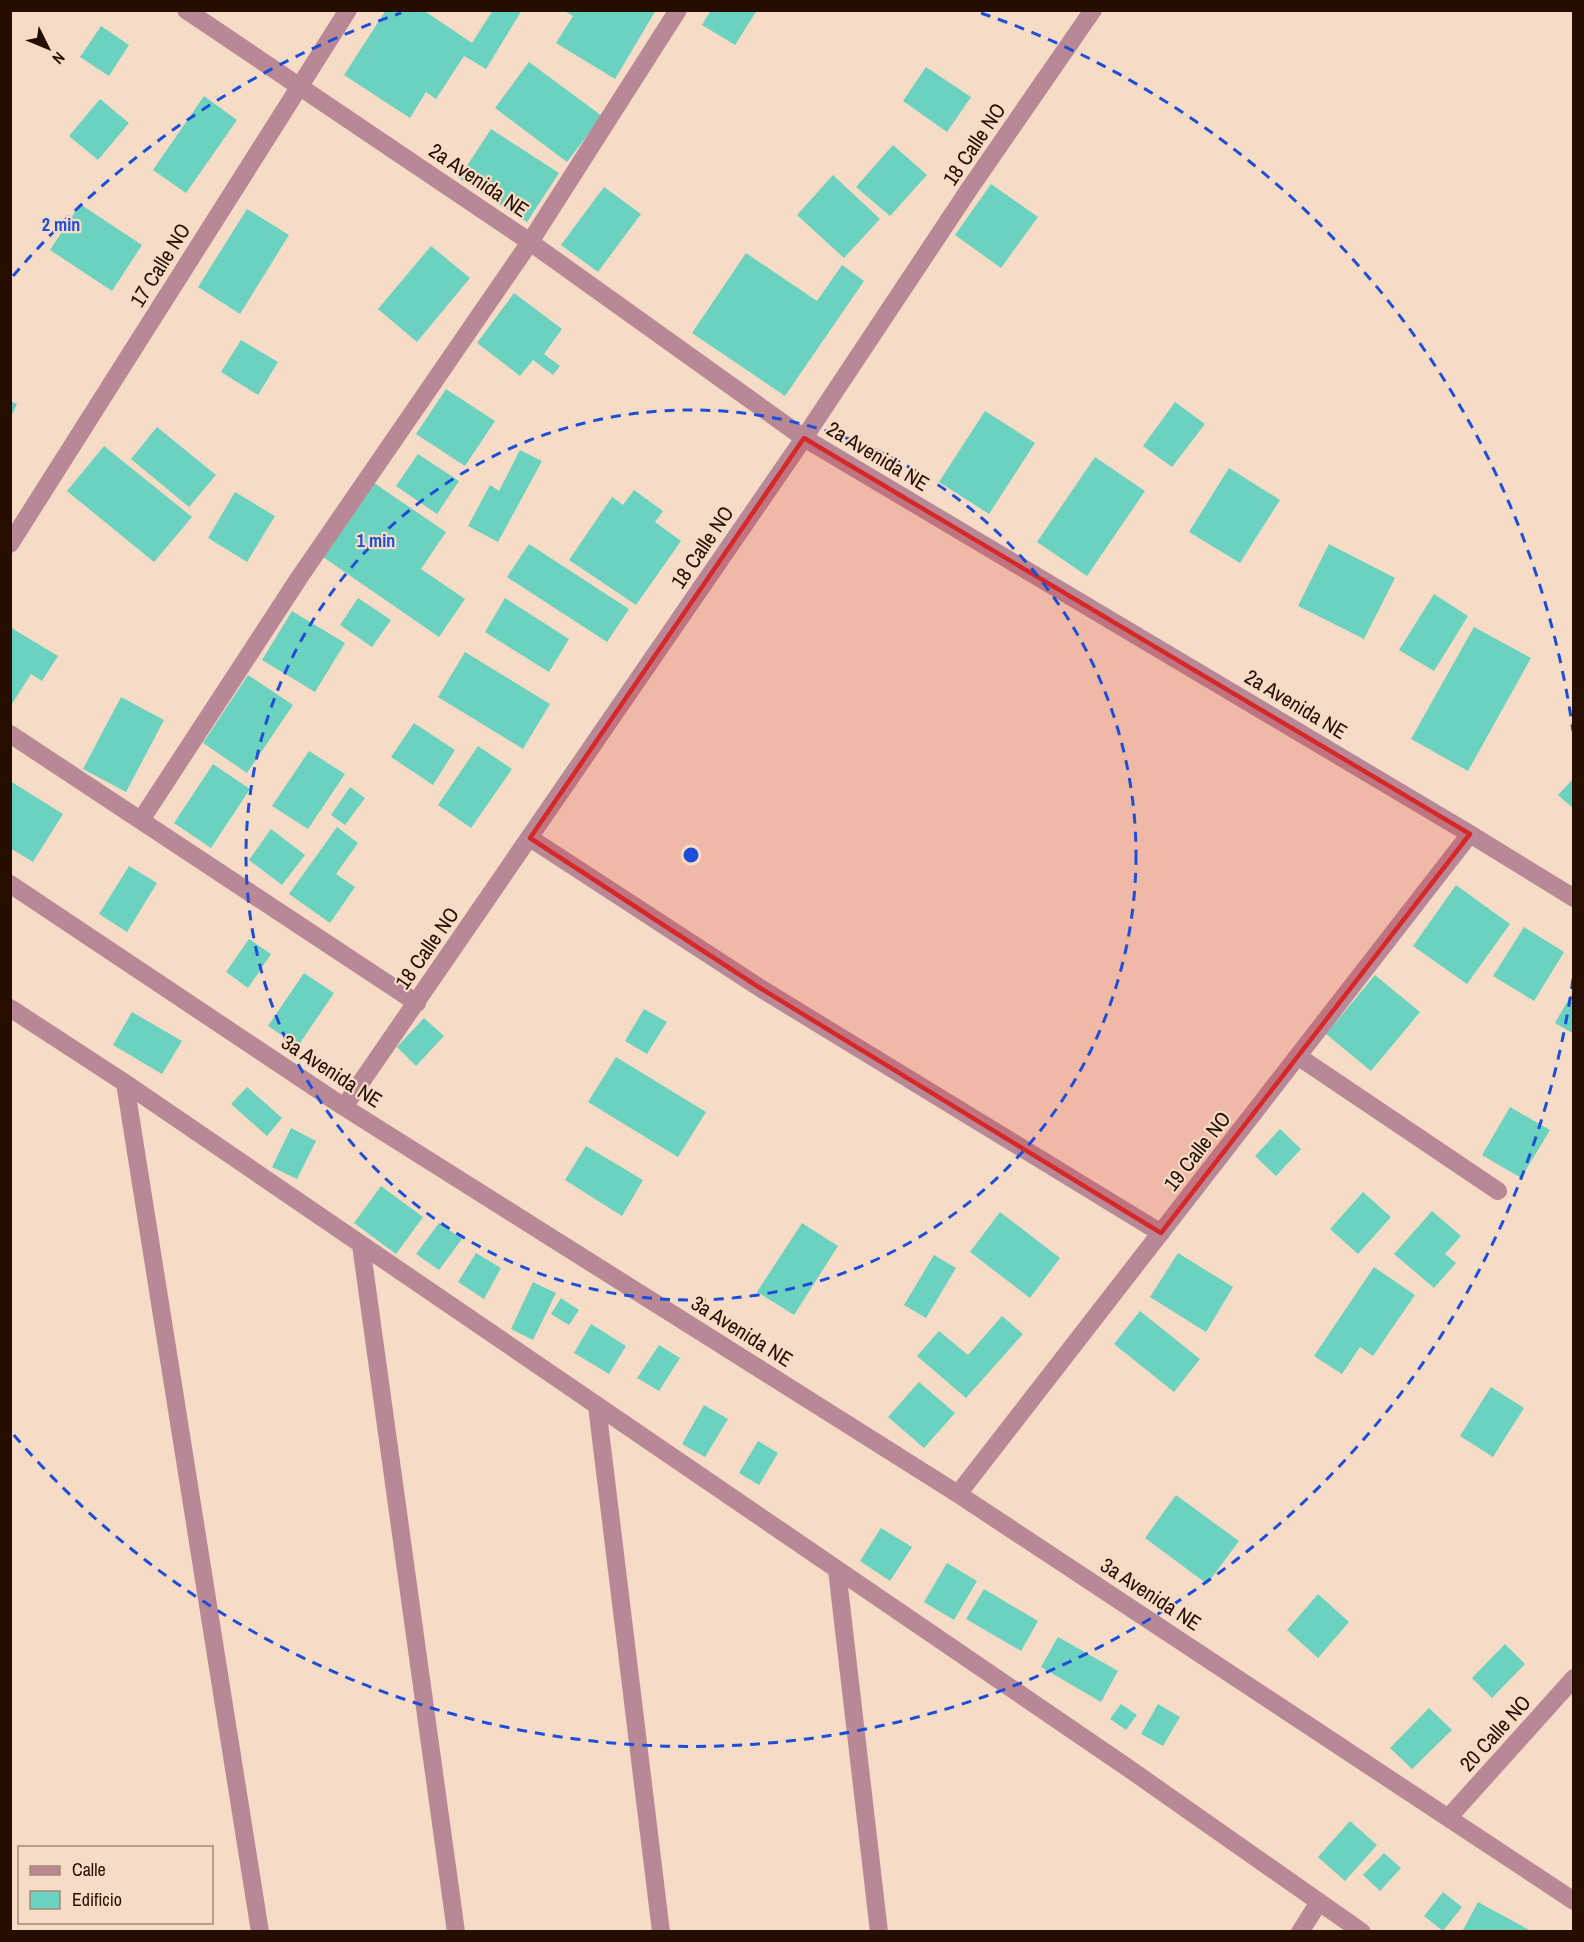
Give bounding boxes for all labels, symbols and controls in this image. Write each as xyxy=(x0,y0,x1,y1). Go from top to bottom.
north arrow xyxy=(18,18,78,78)
text: N xyxy=(48,47,70,69)
street label: 18 Calle NO xyxy=(936,97,1012,191)
street label: 2a Avenida NE xyxy=(423,136,535,224)
text: 2 min xyxy=(42,212,80,237)
street label: 17 Calle NO xyxy=(123,218,197,312)
street label: 2a Avenida NE xyxy=(821,414,935,498)
street label: 18 Calle NO xyxy=(664,500,740,594)
text: 1 min xyxy=(357,528,395,553)
street label: 2a Avenida NE xyxy=(1239,662,1353,746)
centre of rings xyxy=(681,845,701,865)
street label: 18 Calle NO xyxy=(388,901,466,995)
street label: 3a Avenida NE xyxy=(276,1028,388,1114)
street label: 19 Calle NO xyxy=(1157,1105,1237,1197)
street label: 3a Avenida NE xyxy=(686,1288,798,1374)
street label: 3a Avenida NE xyxy=(1095,1551,1207,1637)
street label: 20 Calle NO xyxy=(1453,1688,1537,1778)
legend xyxy=(18,1846,213,1924)
text: Calle xyxy=(72,1857,106,1882)
text: Edificio xyxy=(72,1887,122,1912)

